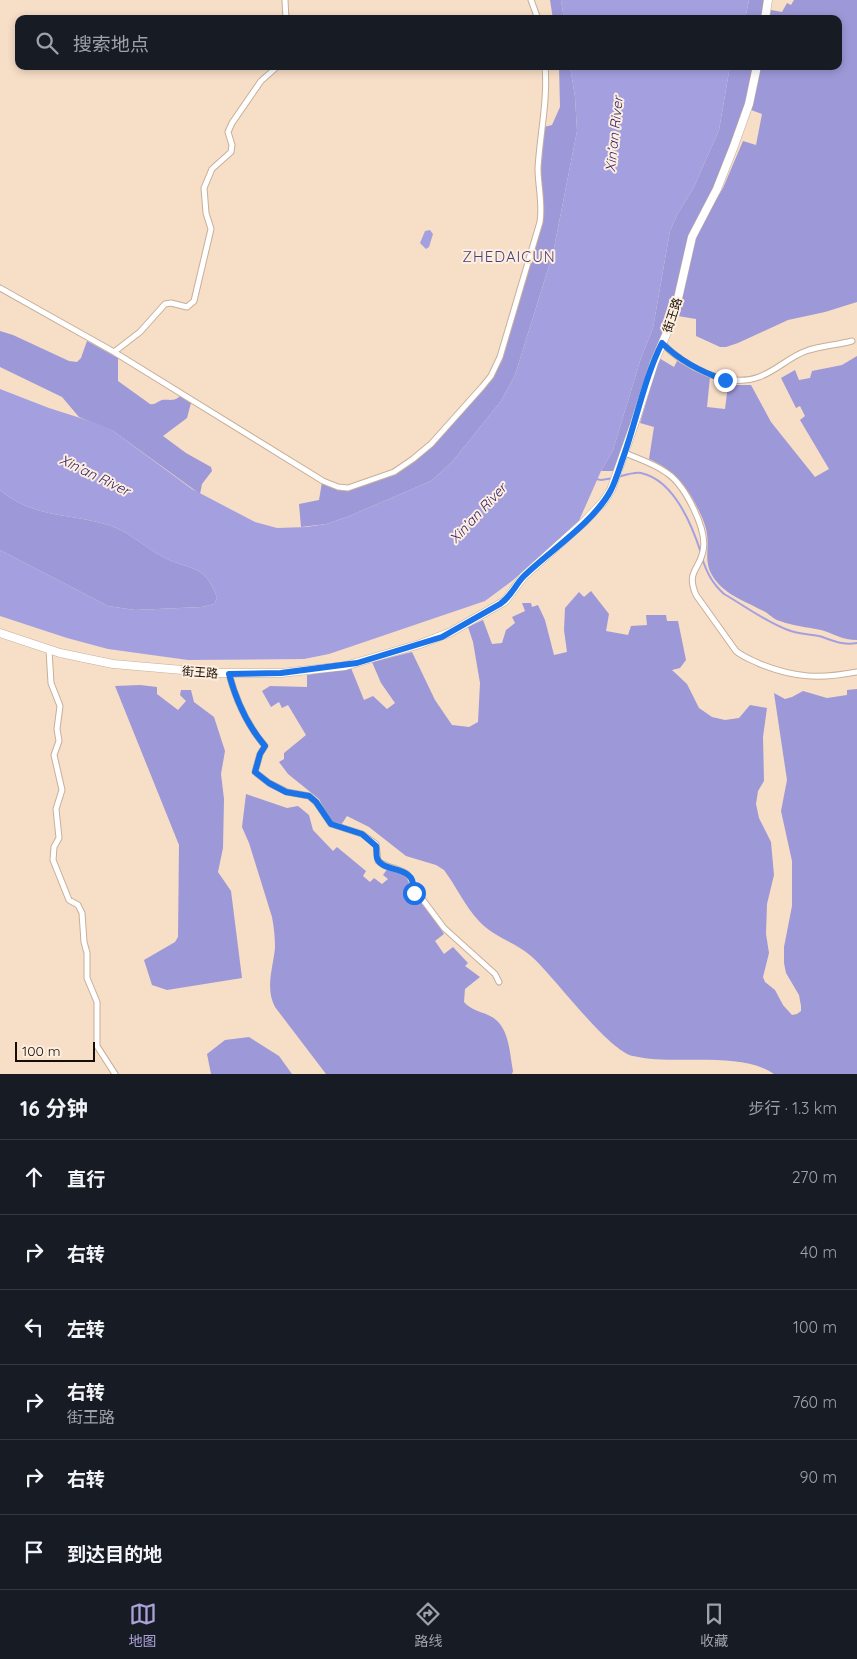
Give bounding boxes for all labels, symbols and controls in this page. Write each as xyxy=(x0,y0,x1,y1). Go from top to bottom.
search box xyxy=(15,15,842,70)
icon: search xyxy=(33,29,61,57)
text: 搜索地点 xyxy=(73,32,149,56)
water label: Xin’an River xyxy=(601,94,627,173)
district label: ZHEDAICUN xyxy=(462,247,556,266)
street label: 街王路 xyxy=(659,296,685,334)
route end xyxy=(714,369,737,392)
water label: Xin’an River xyxy=(57,450,134,500)
water label: Xin’an River xyxy=(446,478,511,547)
street label: 街王路 xyxy=(182,663,218,681)
route start xyxy=(403,882,426,905)
scale bar xyxy=(15,1039,95,1062)
text: 100 m xyxy=(22,1042,60,1060)
text: 16 分钟 xyxy=(20,1095,88,1121)
text: 步行 · 1.3 km xyxy=(748,1098,837,1118)
icon: ahead xyxy=(20,1163,48,1191)
text: 直行 xyxy=(67,1167,105,1191)
text: 270 m xyxy=(792,1167,837,1187)
icon: right xyxy=(20,1238,48,1266)
text: 右转 xyxy=(67,1242,105,1266)
text: 40 m xyxy=(800,1242,837,1262)
icon: left xyxy=(20,1313,48,1341)
text: 左转 xyxy=(67,1317,105,1341)
text: 100 m xyxy=(793,1317,837,1337)
text: 右转 xyxy=(67,1380,105,1404)
icon: right xyxy=(20,1388,48,1416)
text: 760 m xyxy=(792,1392,837,1412)
text: 街王路 xyxy=(67,1407,115,1427)
icon: right xyxy=(20,1463,48,1491)
text: 右转 xyxy=(67,1467,105,1491)
text: 90 m xyxy=(800,1467,837,1487)
icon: arrive xyxy=(20,1538,48,1566)
text: 到达目的地 xyxy=(67,1542,162,1566)
tab: 地图 xyxy=(129,1600,157,1650)
tab: 路线 xyxy=(414,1600,442,1650)
tab: 收藏 xyxy=(700,1600,728,1650)

